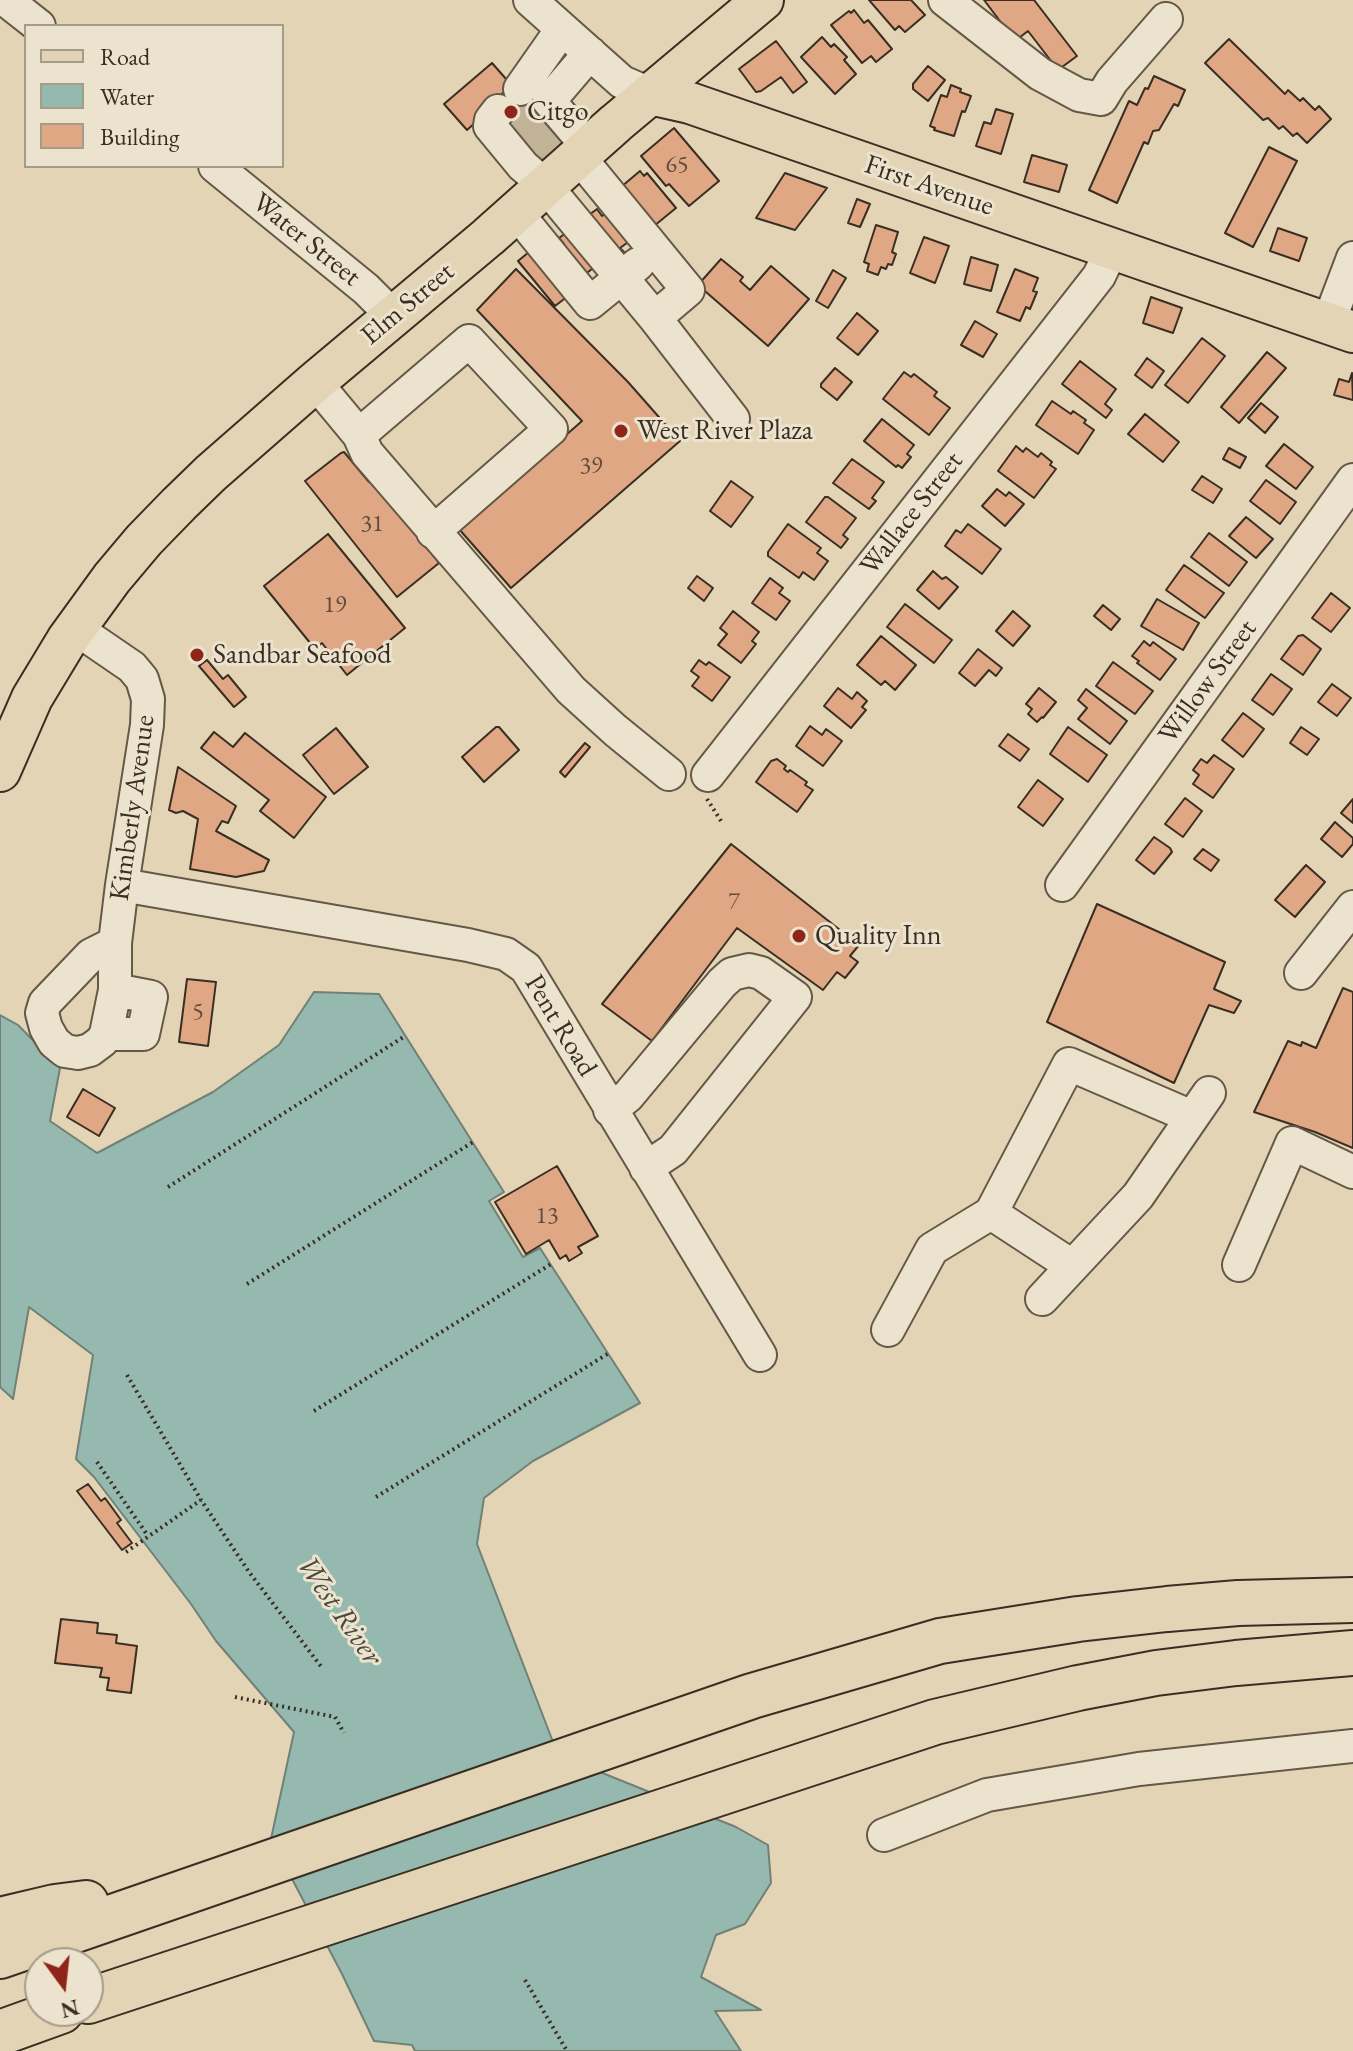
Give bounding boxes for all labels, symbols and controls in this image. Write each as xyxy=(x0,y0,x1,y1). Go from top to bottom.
legend xyxy=(24,24,284,168)
text: Road xyxy=(100,41,150,72)
text: Water xyxy=(100,81,154,112)
place label: Citgo xyxy=(527,95,589,129)
marker: Citgo xyxy=(502,103,520,121)
text: Building xyxy=(100,121,180,152)
street label: First Avenue xyxy=(860,148,998,224)
house number: 65 xyxy=(665,151,689,179)
street label: Water Street xyxy=(245,186,367,294)
street label: Elm Street xyxy=(355,255,461,353)
place label: West River Plaza xyxy=(637,414,813,448)
marker: West River Plaza xyxy=(612,422,630,440)
street label: Wallace Street xyxy=(853,446,971,582)
house number: 39 xyxy=(579,452,603,480)
house number: 31 xyxy=(360,510,384,538)
house number: 19 xyxy=(323,591,347,619)
street label: Willow Street xyxy=(1152,613,1264,751)
place label: Sandbar Seafood xyxy=(213,638,391,672)
marker: Sandbar Seafood xyxy=(188,646,206,664)
street label: Kimberly Avenue xyxy=(103,713,163,903)
house number: 7 xyxy=(728,888,740,916)
place label: Quality Inn xyxy=(815,919,942,953)
marker: Quality Inn xyxy=(790,927,808,945)
street label: Pent Road xyxy=(517,969,603,1083)
house number: 5 xyxy=(192,998,204,1026)
house number: 13 xyxy=(535,1202,559,1230)
water label: West River xyxy=(288,1549,390,1673)
north arrow xyxy=(24,1947,104,2027)
text: N xyxy=(57,1992,82,2025)

